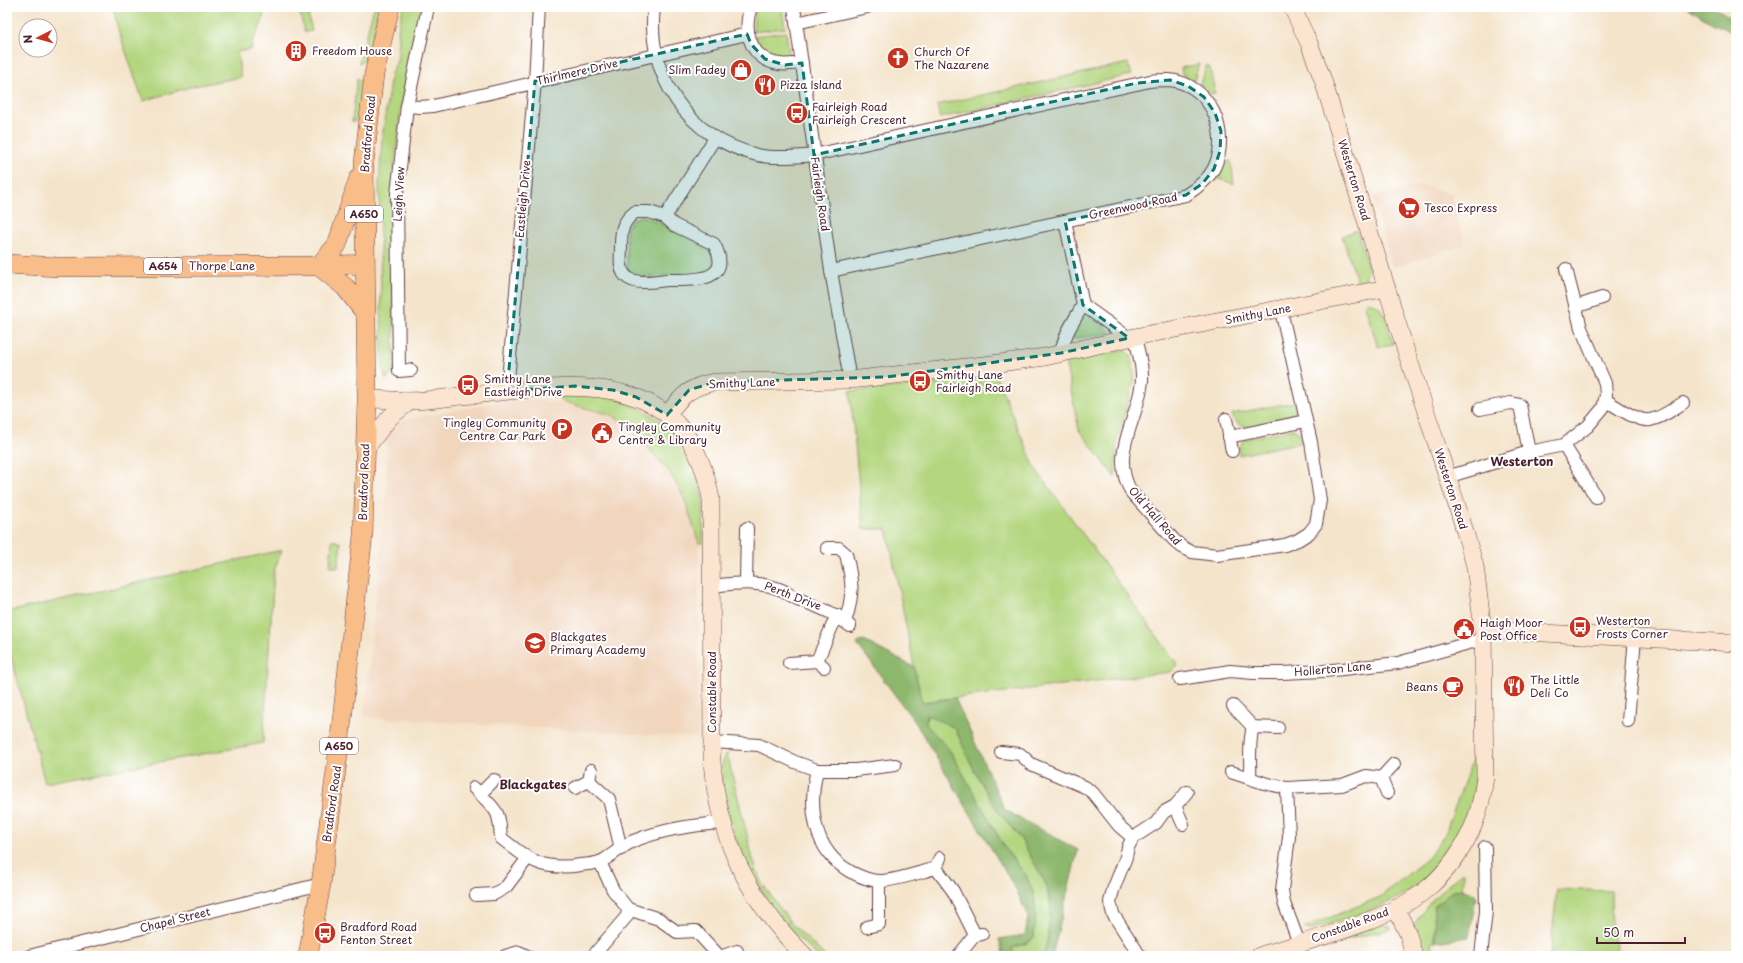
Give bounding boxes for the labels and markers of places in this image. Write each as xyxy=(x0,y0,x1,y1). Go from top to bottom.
building icon: Freedom House xyxy=(283,38,309,64)
place label: Freedom House xyxy=(312,42,392,59)
place label: Church Of The Nazarene xyxy=(914,43,989,73)
church icon: Church Of The Nazarene xyxy=(885,45,911,71)
shop icon: Slim Fadey xyxy=(728,57,754,83)
place label: Slim Fadey xyxy=(668,61,726,78)
restaurant icon: Pizza Island xyxy=(752,72,778,98)
place label: Pizza Island xyxy=(780,76,842,93)
place label: Fairleigh Road Fairleigh Crescent xyxy=(812,98,907,128)
bus stop icon: Fairleigh Road Fairleigh Crescent xyxy=(784,100,810,126)
supermarket icon: Tesco Express xyxy=(1396,195,1422,221)
place label: Tesco Express xyxy=(1424,199,1497,216)
place label: Smithy Lane Fairleigh Road xyxy=(936,366,1011,396)
bus stop icon: Smithy Lane Fairleigh Road xyxy=(907,368,933,394)
place label: Smithy Lane Eastleigh Drive xyxy=(484,370,562,400)
bus stop icon: Smithy Lane Eastleigh Drive xyxy=(455,372,481,398)
place label: Tingley Community Centre Car Park xyxy=(443,414,546,444)
parking icon: Tingley Community Centre Car Park xyxy=(549,416,575,442)
place label: Tingley Community Centre & Library xyxy=(618,418,721,448)
public building icon: Tingley Community Centre & Library xyxy=(589,420,615,446)
place label: Westerton Frosts Corner xyxy=(1596,612,1669,642)
place label: Haigh Moor Post Office xyxy=(1480,614,1543,644)
bus stop icon: Westerton Frosts Corner xyxy=(1567,614,1593,640)
public building icon: Haigh Moor Post Office xyxy=(1451,616,1477,642)
place label: Blackgates Primary Academy xyxy=(550,628,646,658)
school or university icon: Blackgates Primary Academy xyxy=(522,630,548,656)
place label: The Little Deli Co xyxy=(1530,671,1580,701)
restaurant icon: The Little Deli Co xyxy=(1501,673,1527,699)
cafe icon: Beans xyxy=(1440,674,1466,700)
place label: Beans xyxy=(1405,678,1438,695)
place label: Bradford Road Fenton Street xyxy=(340,918,417,948)
bus stop icon: Bradford Road Fenton Street xyxy=(312,920,338,946)

